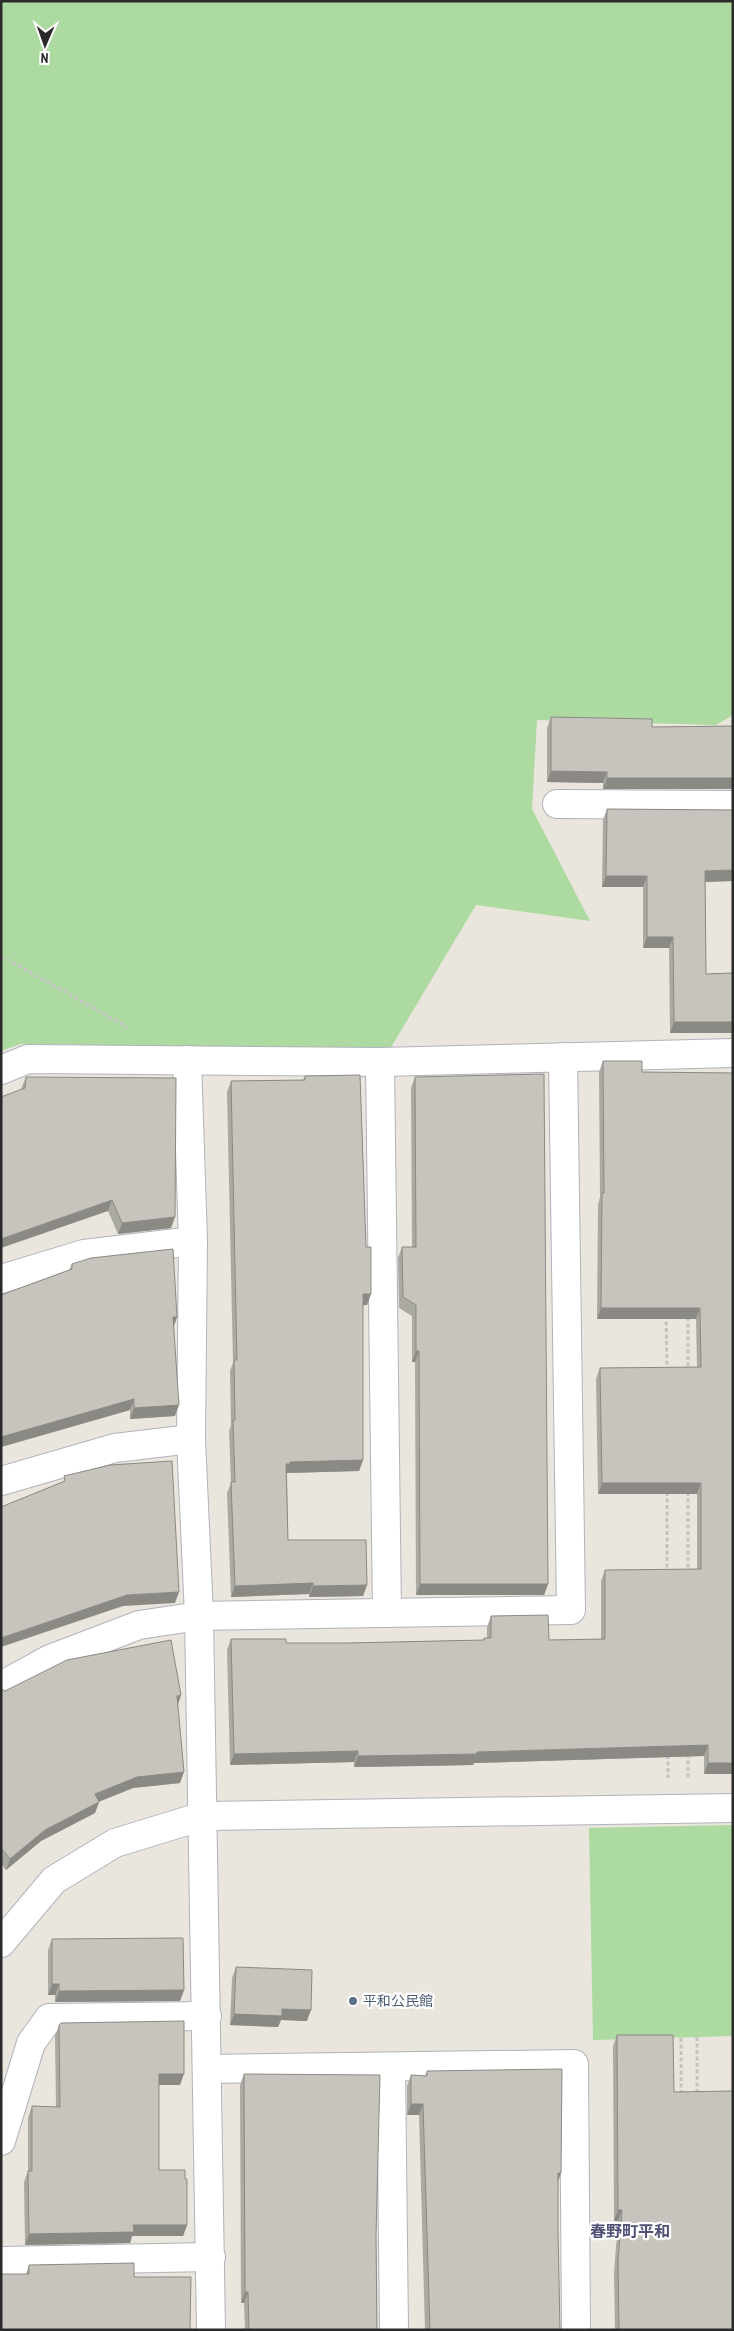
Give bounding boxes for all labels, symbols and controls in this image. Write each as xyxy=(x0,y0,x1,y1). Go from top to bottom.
north arrow xyxy=(20,20,70,70)
text: N xyxy=(40,49,49,67)
place label: 平和公民館 xyxy=(363,1992,433,2010)
marker: 平和公民館 xyxy=(347,1995,359,2007)
district label: 春野町平和 xyxy=(590,2221,670,2241)

